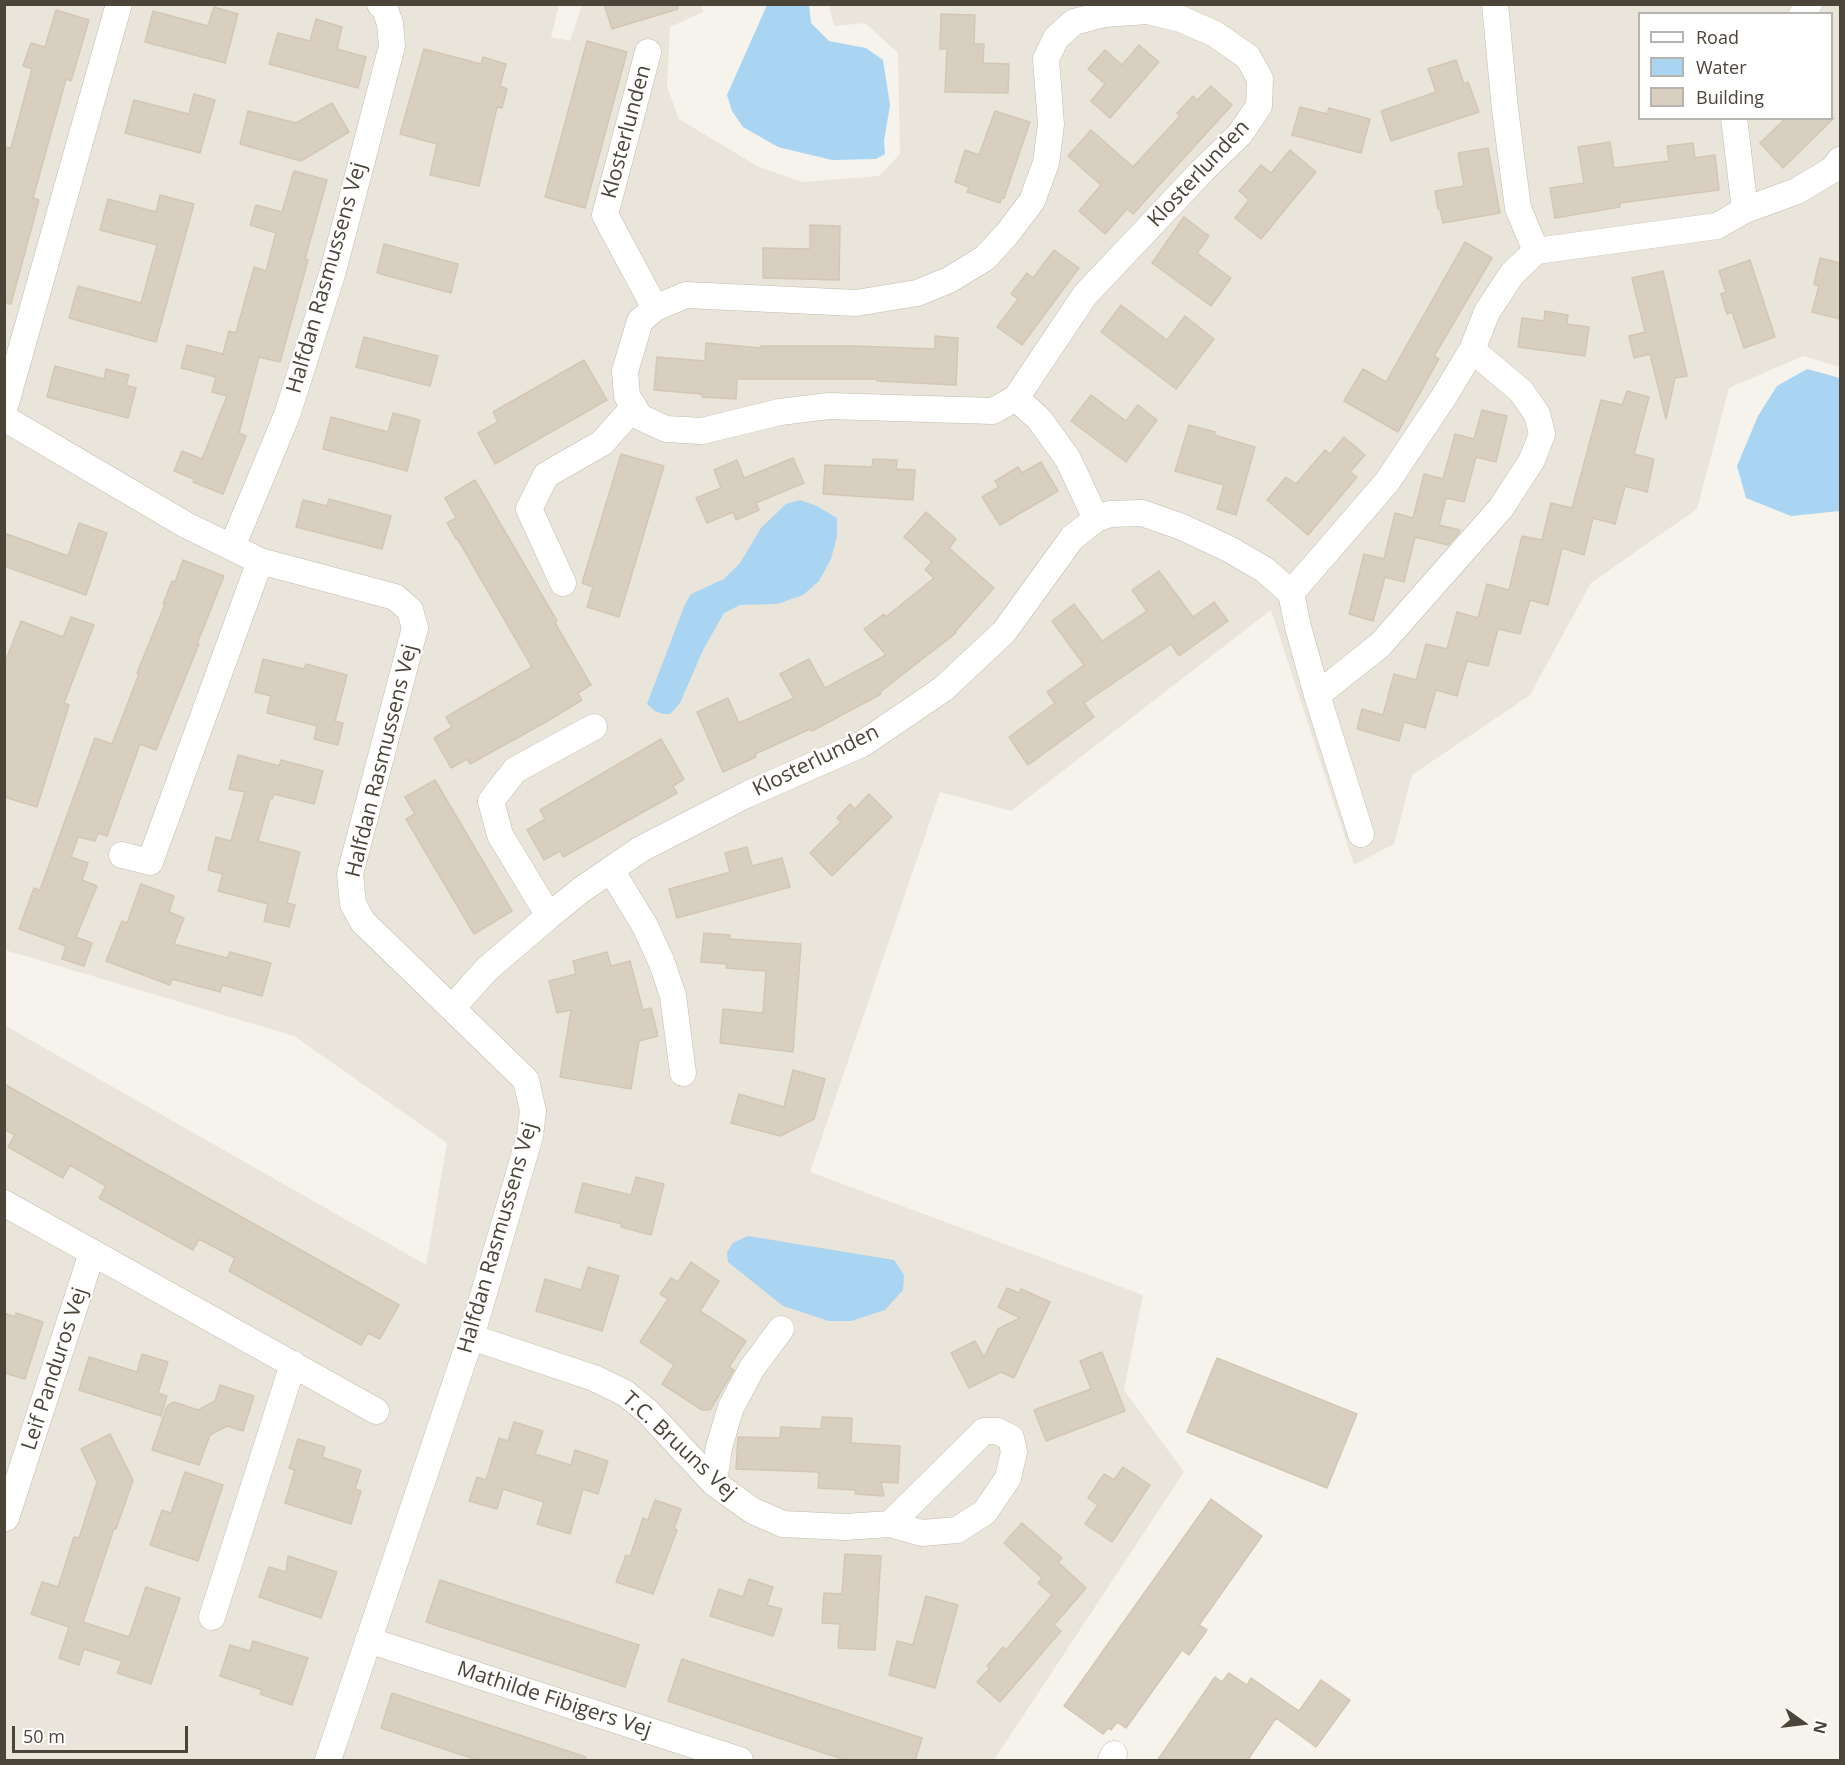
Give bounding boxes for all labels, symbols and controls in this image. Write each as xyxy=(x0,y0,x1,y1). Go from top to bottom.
legend xyxy=(1638,12,1833,120)
text: Road xyxy=(1696,25,1739,49)
text: Water xyxy=(1696,55,1747,79)
street label: Klosterlunden xyxy=(597,62,657,202)
text: Building xyxy=(1696,85,1764,109)
street label: Klosterlunden xyxy=(1143,115,1255,233)
street label: Halfdan Rasmussens Vej xyxy=(282,160,372,396)
street label: Halfdan Rasmussens Vej xyxy=(341,642,423,880)
street label: Klosterlunden xyxy=(749,720,883,802)
street label: Halfdan Rasmussens Vej xyxy=(453,1120,543,1356)
street label: Leif Panduros Vej xyxy=(17,1284,93,1454)
street label: T.C. Bruuns Vej xyxy=(617,1387,741,1505)
street label: Mathilde Fibigers Vej xyxy=(454,1657,654,1743)
north arrow xyxy=(1773,1693,1833,1753)
scale bar xyxy=(15,1714,190,1752)
text: N xyxy=(1808,1718,1833,1736)
text: 50 m xyxy=(23,1724,65,1748)

